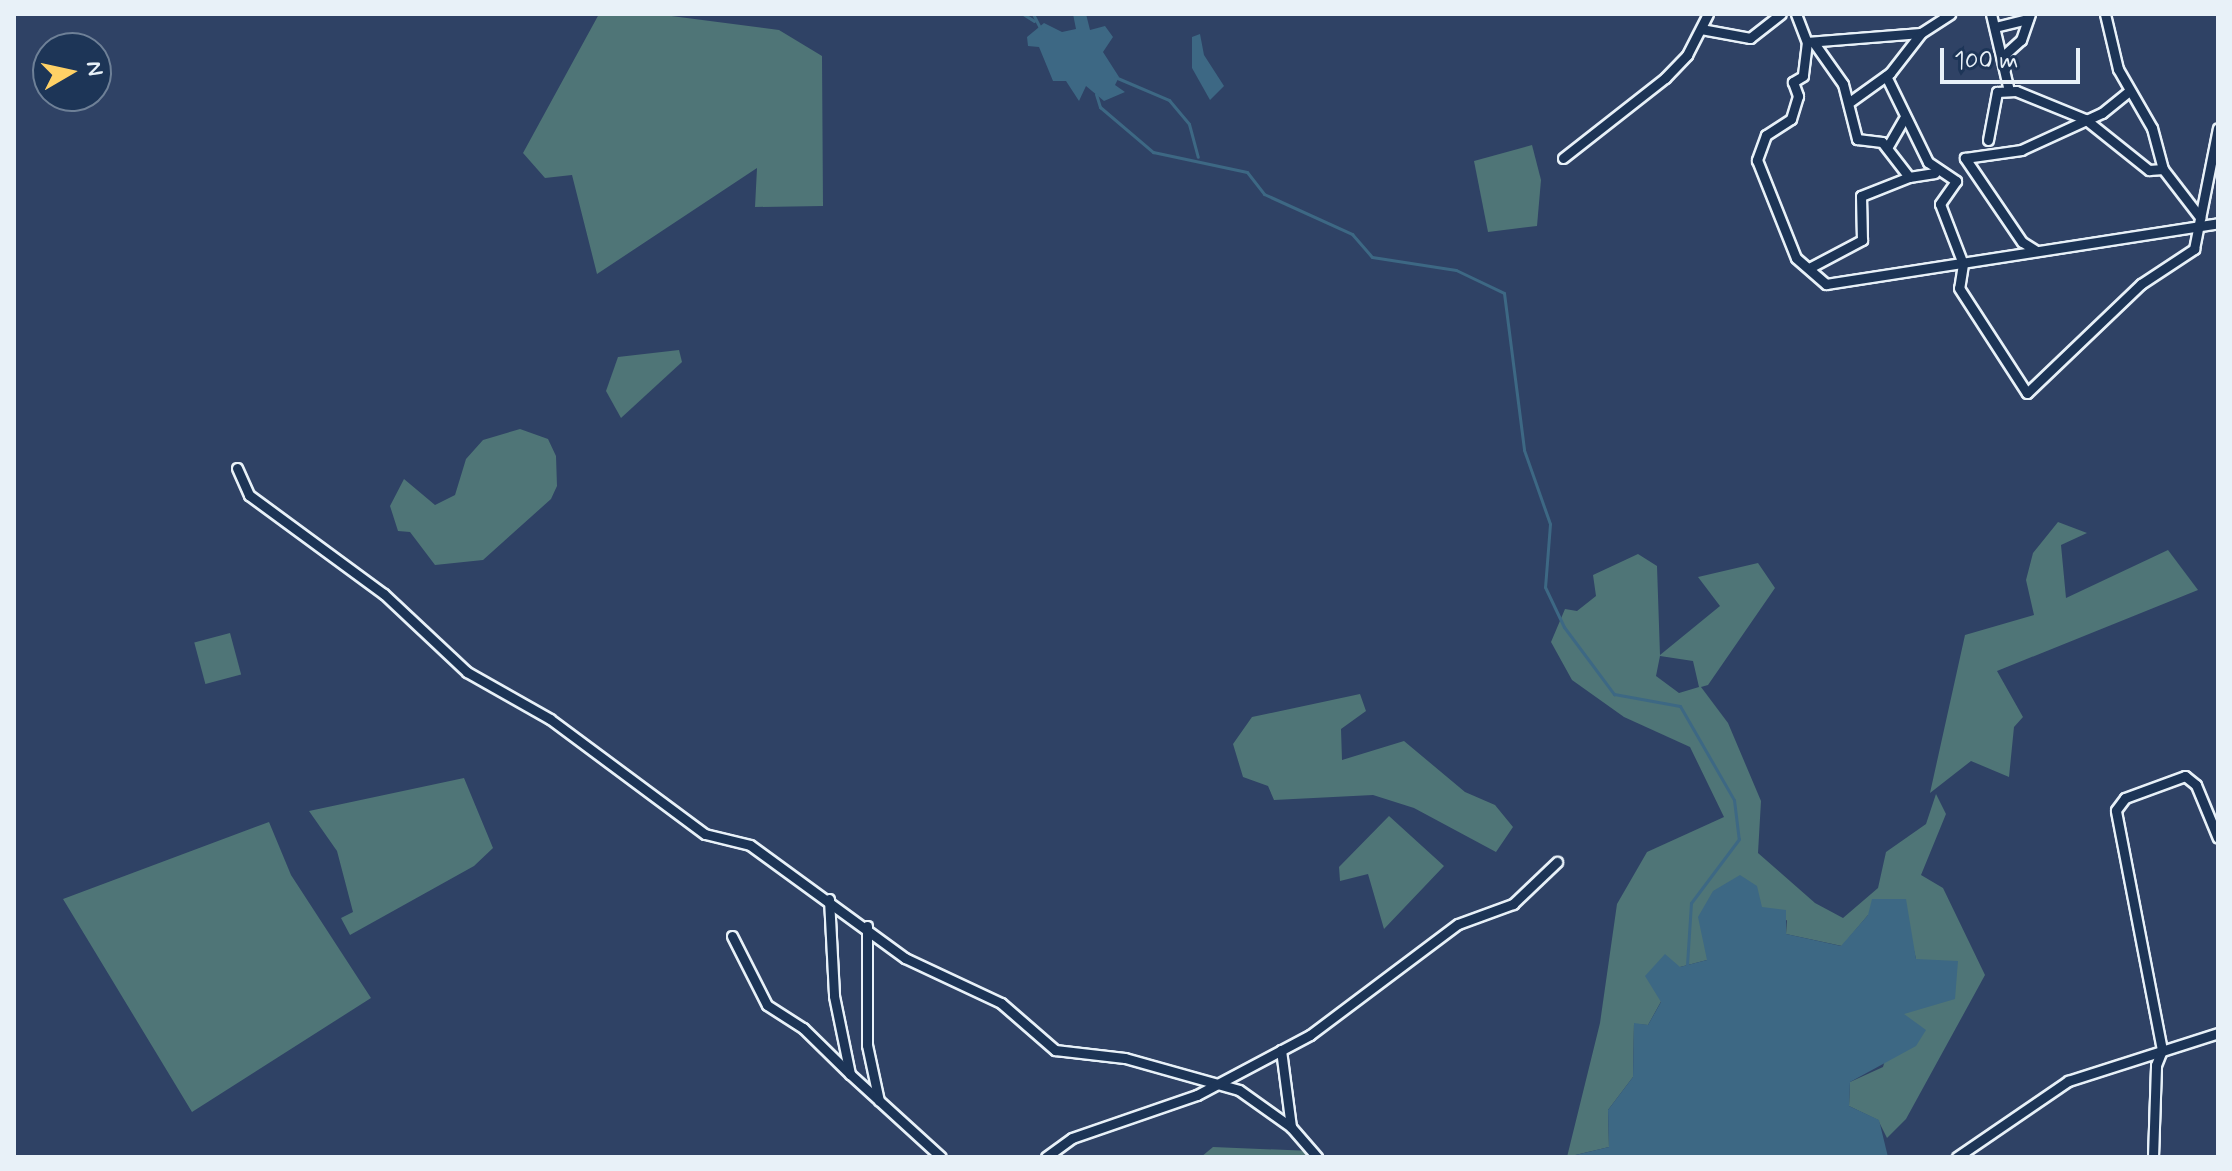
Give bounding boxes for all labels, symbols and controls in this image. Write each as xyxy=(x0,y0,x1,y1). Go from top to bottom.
north arrow xyxy=(32,32,112,112)
scale bar xyxy=(1944,32,2084,82)
text: 100 m xyxy=(1954,46,2018,77)
text: N xyxy=(79,59,109,78)

